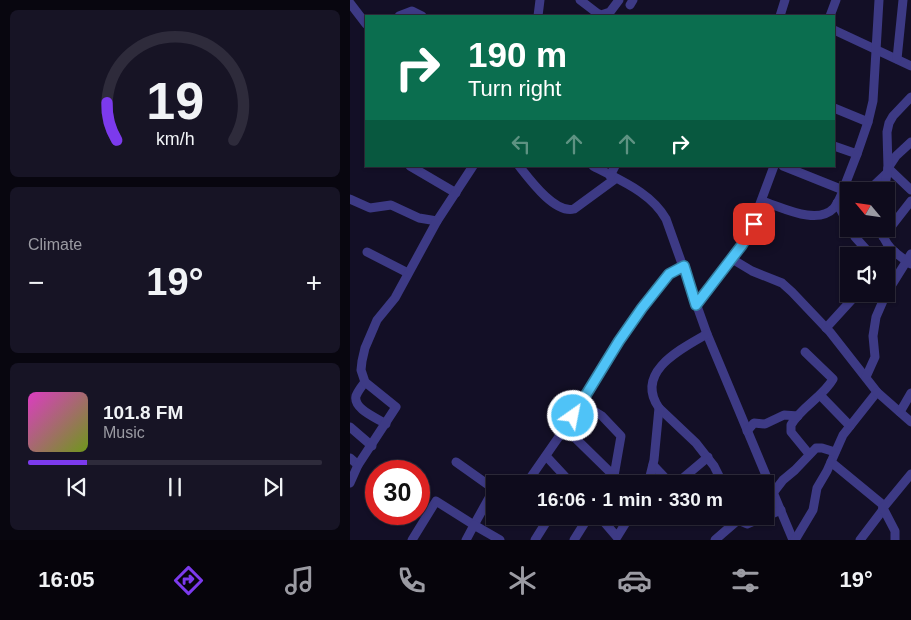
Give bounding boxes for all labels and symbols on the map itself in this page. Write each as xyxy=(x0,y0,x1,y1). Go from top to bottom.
north arrow xyxy=(840,182,895,238)
pin xyxy=(733,203,775,245)
position arrow xyxy=(546,389,598,441)
speed limit sign: 30 xyxy=(365,460,430,525)

